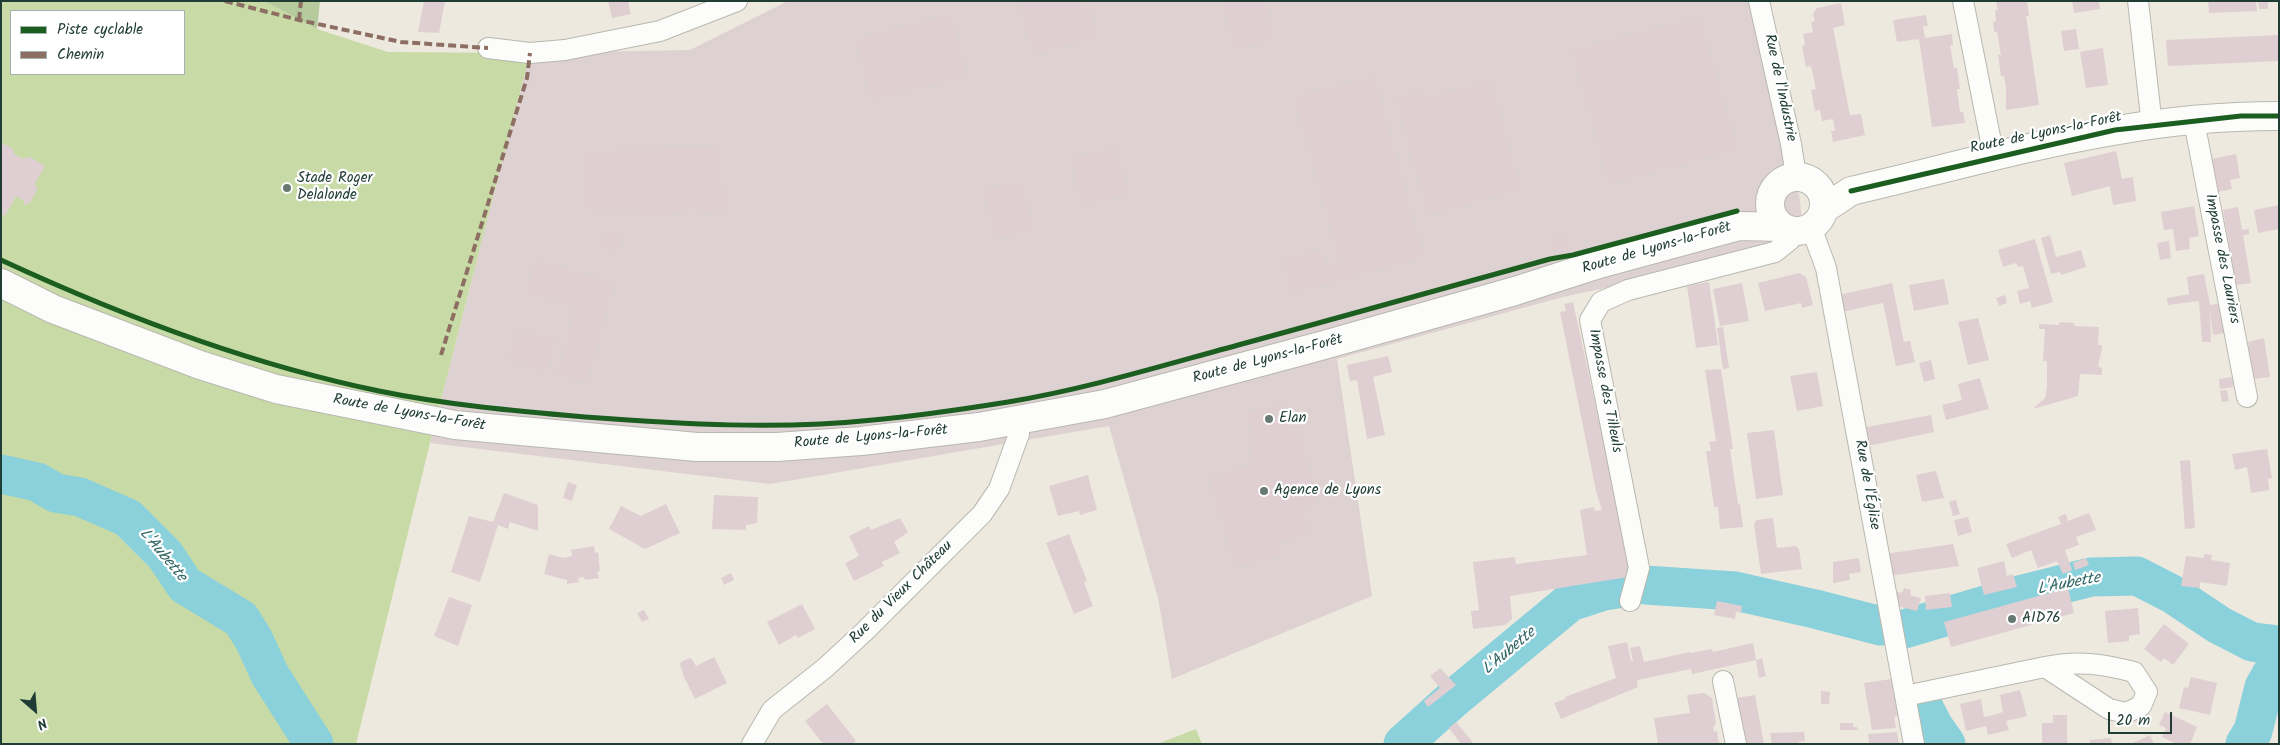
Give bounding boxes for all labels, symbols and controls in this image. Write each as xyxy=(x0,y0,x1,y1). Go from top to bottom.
legend xyxy=(10,10,185,75)
text: Piste cyclable xyxy=(57,18,143,42)
street label: Rue de l'Industrie xyxy=(1759,32,1799,144)
text: Chemin xyxy=(57,43,104,67)
street label: Route de Lyons-la-Forêt xyxy=(1969,109,2123,159)
place label: Stade Roger Delalonde xyxy=(297,170,372,205)
marker: Stade Roger Delalonde xyxy=(281,182,293,194)
street label: Impasse des Lauriers xyxy=(2200,192,2242,326)
street label: Route de Lyons-la-Forêt xyxy=(1580,219,1734,279)
street label: Impasse des Tilleuls xyxy=(1583,327,1625,455)
street label: Route de Lyons-la-Forêt xyxy=(1191,331,1345,389)
street label: Route de Lyons-la-Forêt xyxy=(331,392,487,436)
place label: Elan xyxy=(1279,410,1306,428)
marker: Elan xyxy=(1263,413,1275,425)
street label: Route de Lyons-la-Forêt xyxy=(793,422,949,454)
street label: Rue de l'Église xyxy=(1849,439,1883,531)
place label: Agence de Lyons xyxy=(1274,482,1381,500)
marker: Agence de Lyons xyxy=(1258,485,1270,497)
water label: L'Aubette xyxy=(134,525,190,587)
street label: Rue du Vieux Château xyxy=(847,538,957,648)
water label: L'Aubette xyxy=(2036,570,2102,600)
place label: AID76 xyxy=(2022,610,2061,628)
marker: AID76 xyxy=(2006,613,2018,625)
water label: L'Aubette xyxy=(1479,624,1541,680)
north arrow xyxy=(10,685,60,735)
scale bar xyxy=(2110,702,2174,734)
text: 20 m xyxy=(2116,709,2150,733)
text: N xyxy=(33,712,51,735)

